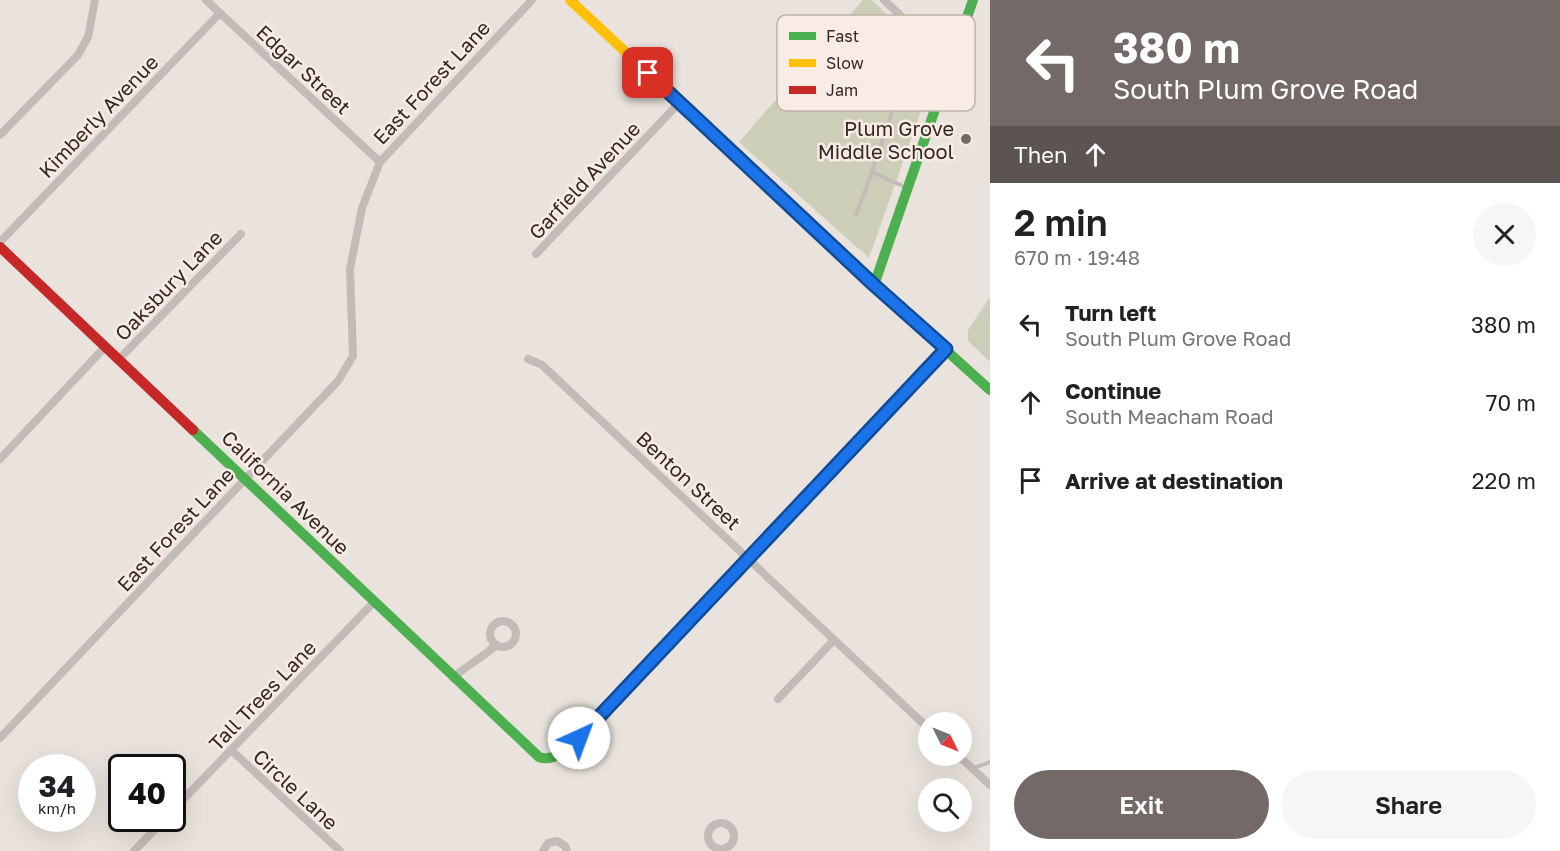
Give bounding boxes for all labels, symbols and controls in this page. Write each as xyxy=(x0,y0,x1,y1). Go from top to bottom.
street label: East Forest Lane xyxy=(368,15,494,149)
legend xyxy=(777,15,975,111)
street label: Edgar Street xyxy=(252,19,356,119)
text: 380 m xyxy=(1113,22,1240,72)
icon: left xyxy=(1014,24,1092,102)
text: Fast xyxy=(826,26,859,46)
pin xyxy=(622,47,673,98)
street label: Kimberly Avenue xyxy=(33,50,163,182)
text: Slow xyxy=(826,53,864,73)
icon: arrive xyxy=(631,56,664,89)
text: South Plum Grove Road xyxy=(1113,73,1418,105)
text: Jam xyxy=(826,80,858,100)
street label: Garfield Avenue xyxy=(523,116,645,244)
place label: Plum Grove Middle School xyxy=(818,116,954,163)
marker: Plum Grove Middle School xyxy=(959,132,973,146)
icon: ahead xyxy=(1079,138,1112,171)
text: Then xyxy=(1014,141,1067,168)
text: 2 min xyxy=(1014,201,1108,244)
button: close xyxy=(1473,203,1536,266)
street label: Oaksbury Lane xyxy=(109,225,227,345)
text: 670 m · 19:48 xyxy=(1014,245,1140,269)
text: Turn left xyxy=(1065,299,1156,326)
icon: left xyxy=(1014,308,1047,341)
text: 380 m xyxy=(1471,311,1536,338)
text: South Plum Grove Road xyxy=(1065,326,1291,350)
text: Continue xyxy=(1065,377,1161,404)
icon: ahead xyxy=(1014,386,1047,419)
text: 70 m xyxy=(1486,389,1536,416)
text: South Meacham Road xyxy=(1065,404,1274,428)
street label: California Avenue xyxy=(217,425,355,559)
street label: Benton Street xyxy=(632,426,746,534)
street label: East Forest Lane xyxy=(112,462,238,596)
icon: arrive xyxy=(1014,464,1047,497)
text: Arrive at destination xyxy=(1065,467,1283,494)
text: 220 m xyxy=(1472,467,1536,494)
street label: Tall Trees Lane xyxy=(204,635,320,755)
position arrow xyxy=(547,706,611,770)
north arrow xyxy=(918,712,972,766)
map controls xyxy=(918,712,972,832)
street label: Circle Lane xyxy=(249,744,343,834)
speed limit sign: 40 xyxy=(108,754,186,832)
text: 34 xyxy=(38,768,76,804)
button: Exit xyxy=(1014,770,1269,839)
button: Share xyxy=(1281,770,1536,839)
button: search xyxy=(918,778,972,832)
text: km/h xyxy=(38,799,76,817)

